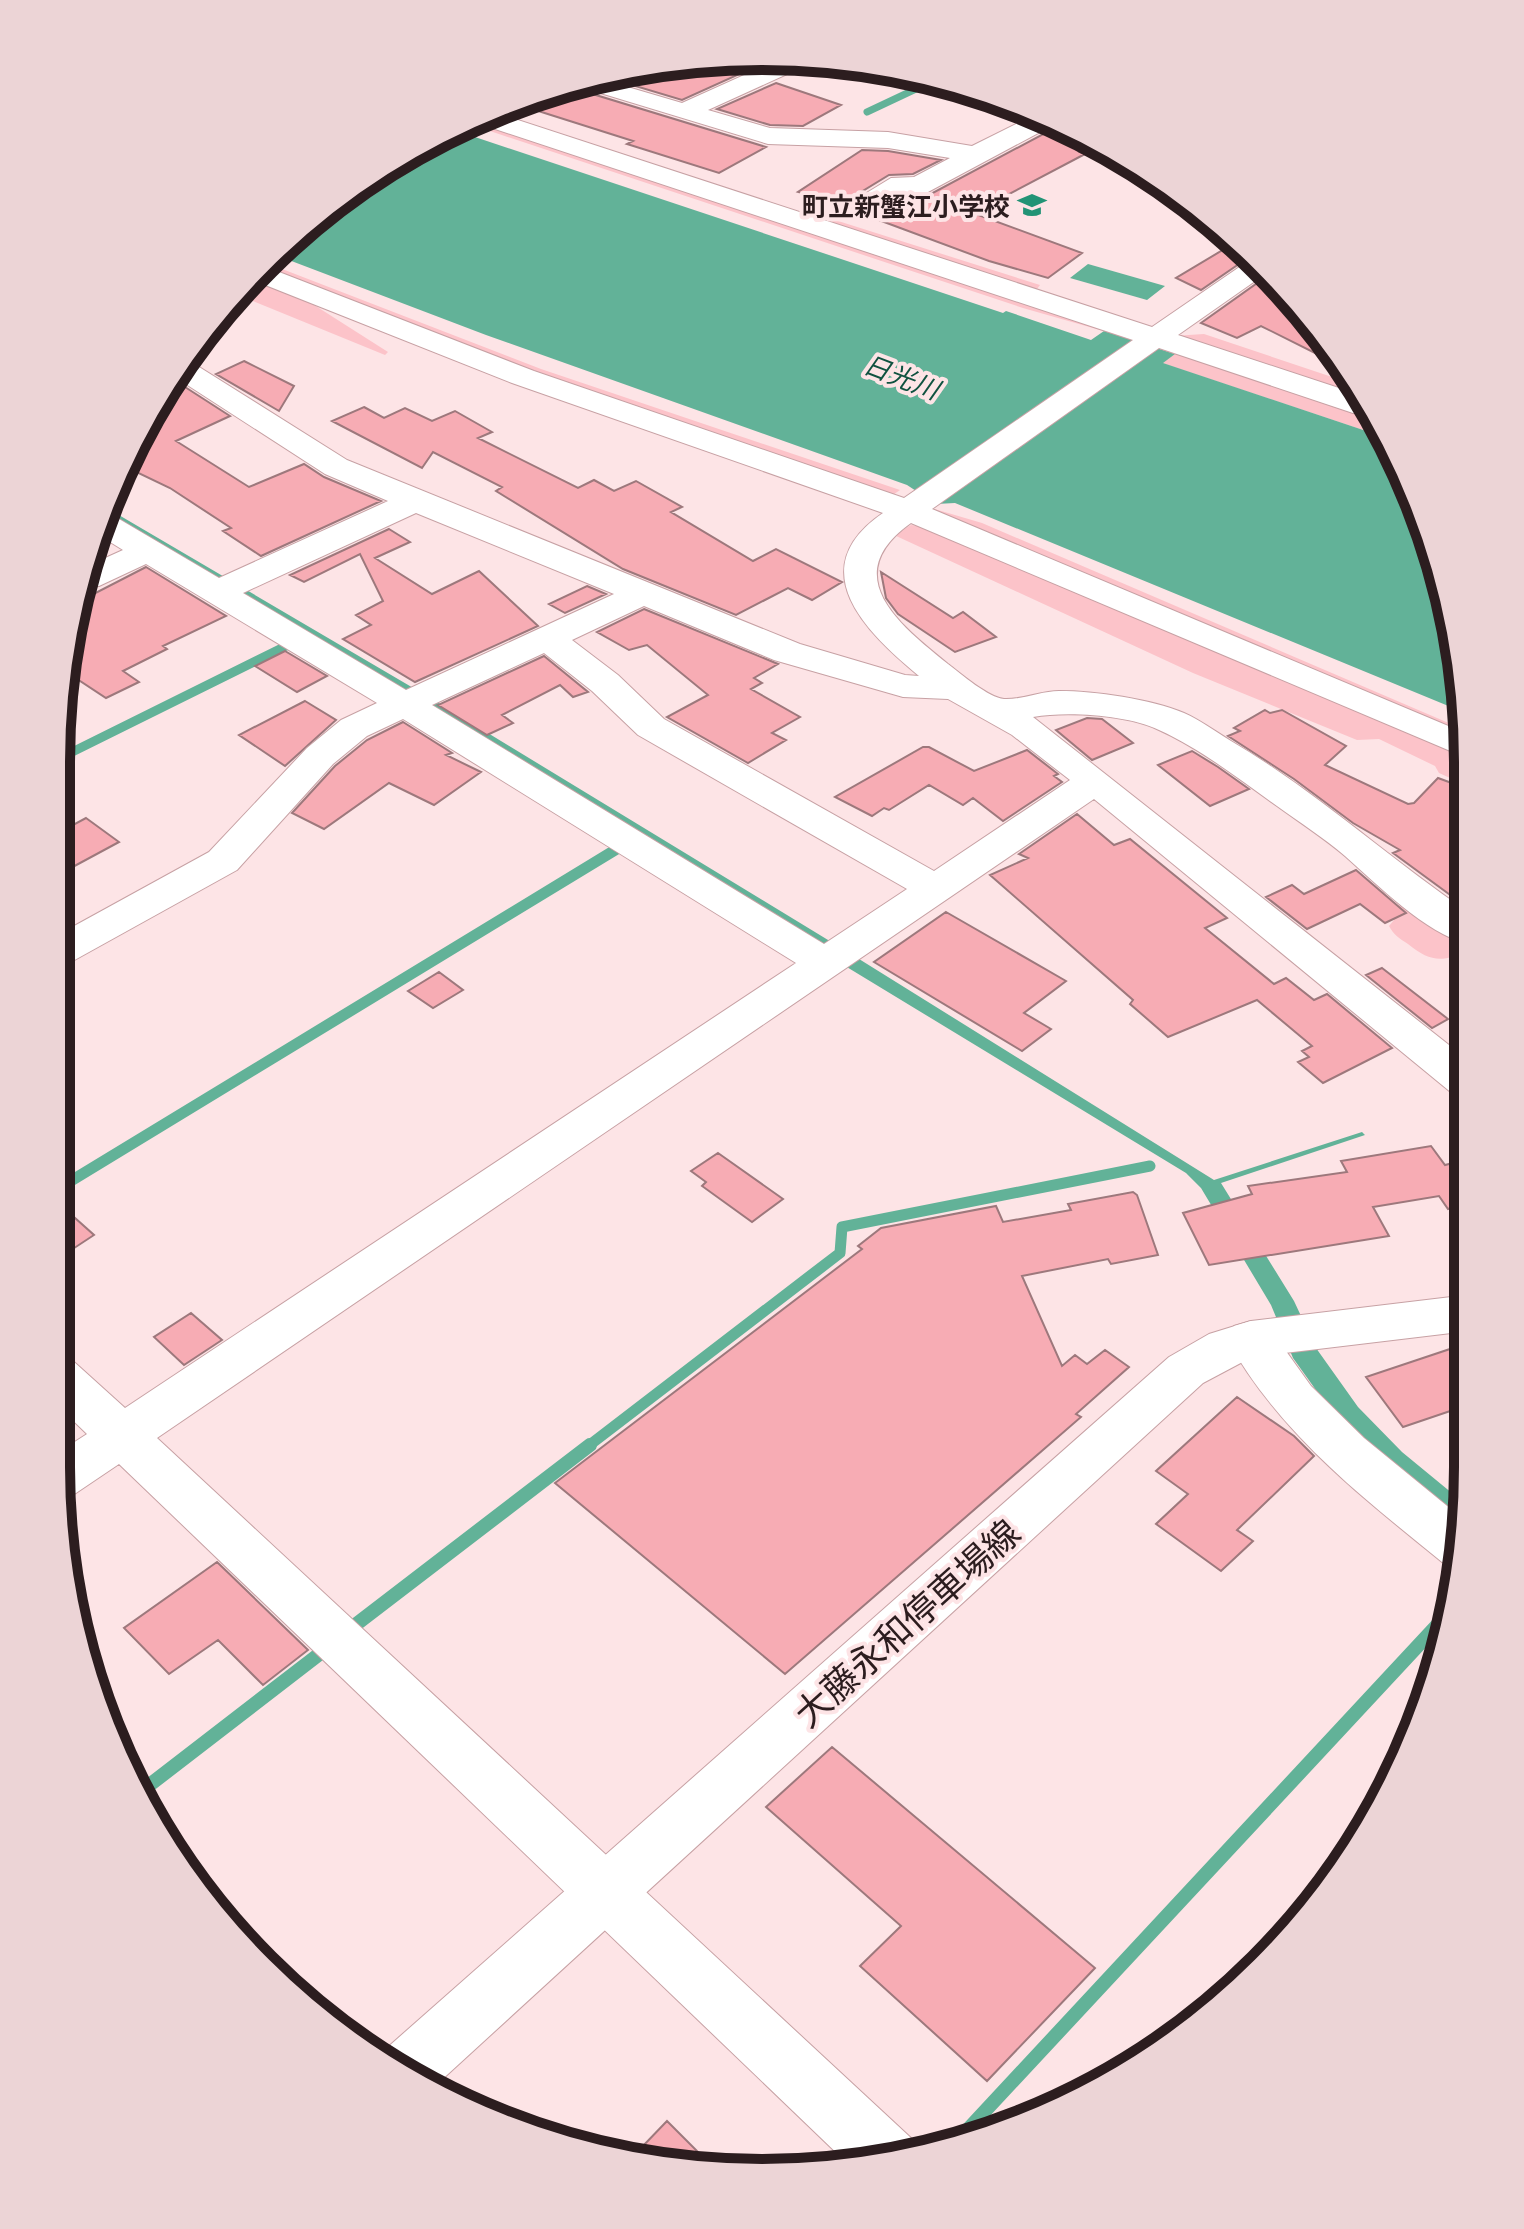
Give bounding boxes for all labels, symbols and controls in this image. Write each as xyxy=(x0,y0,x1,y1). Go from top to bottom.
place label: 町立新蟹江小学校 xyxy=(802,190,1010,221)
school or university icon: 町立新蟹江小学校 xyxy=(1017,190,1047,220)
water label: 日光川 xyxy=(860,348,947,406)
street label: 大藤永和停車場線 xyxy=(785,1510,1027,1734)

